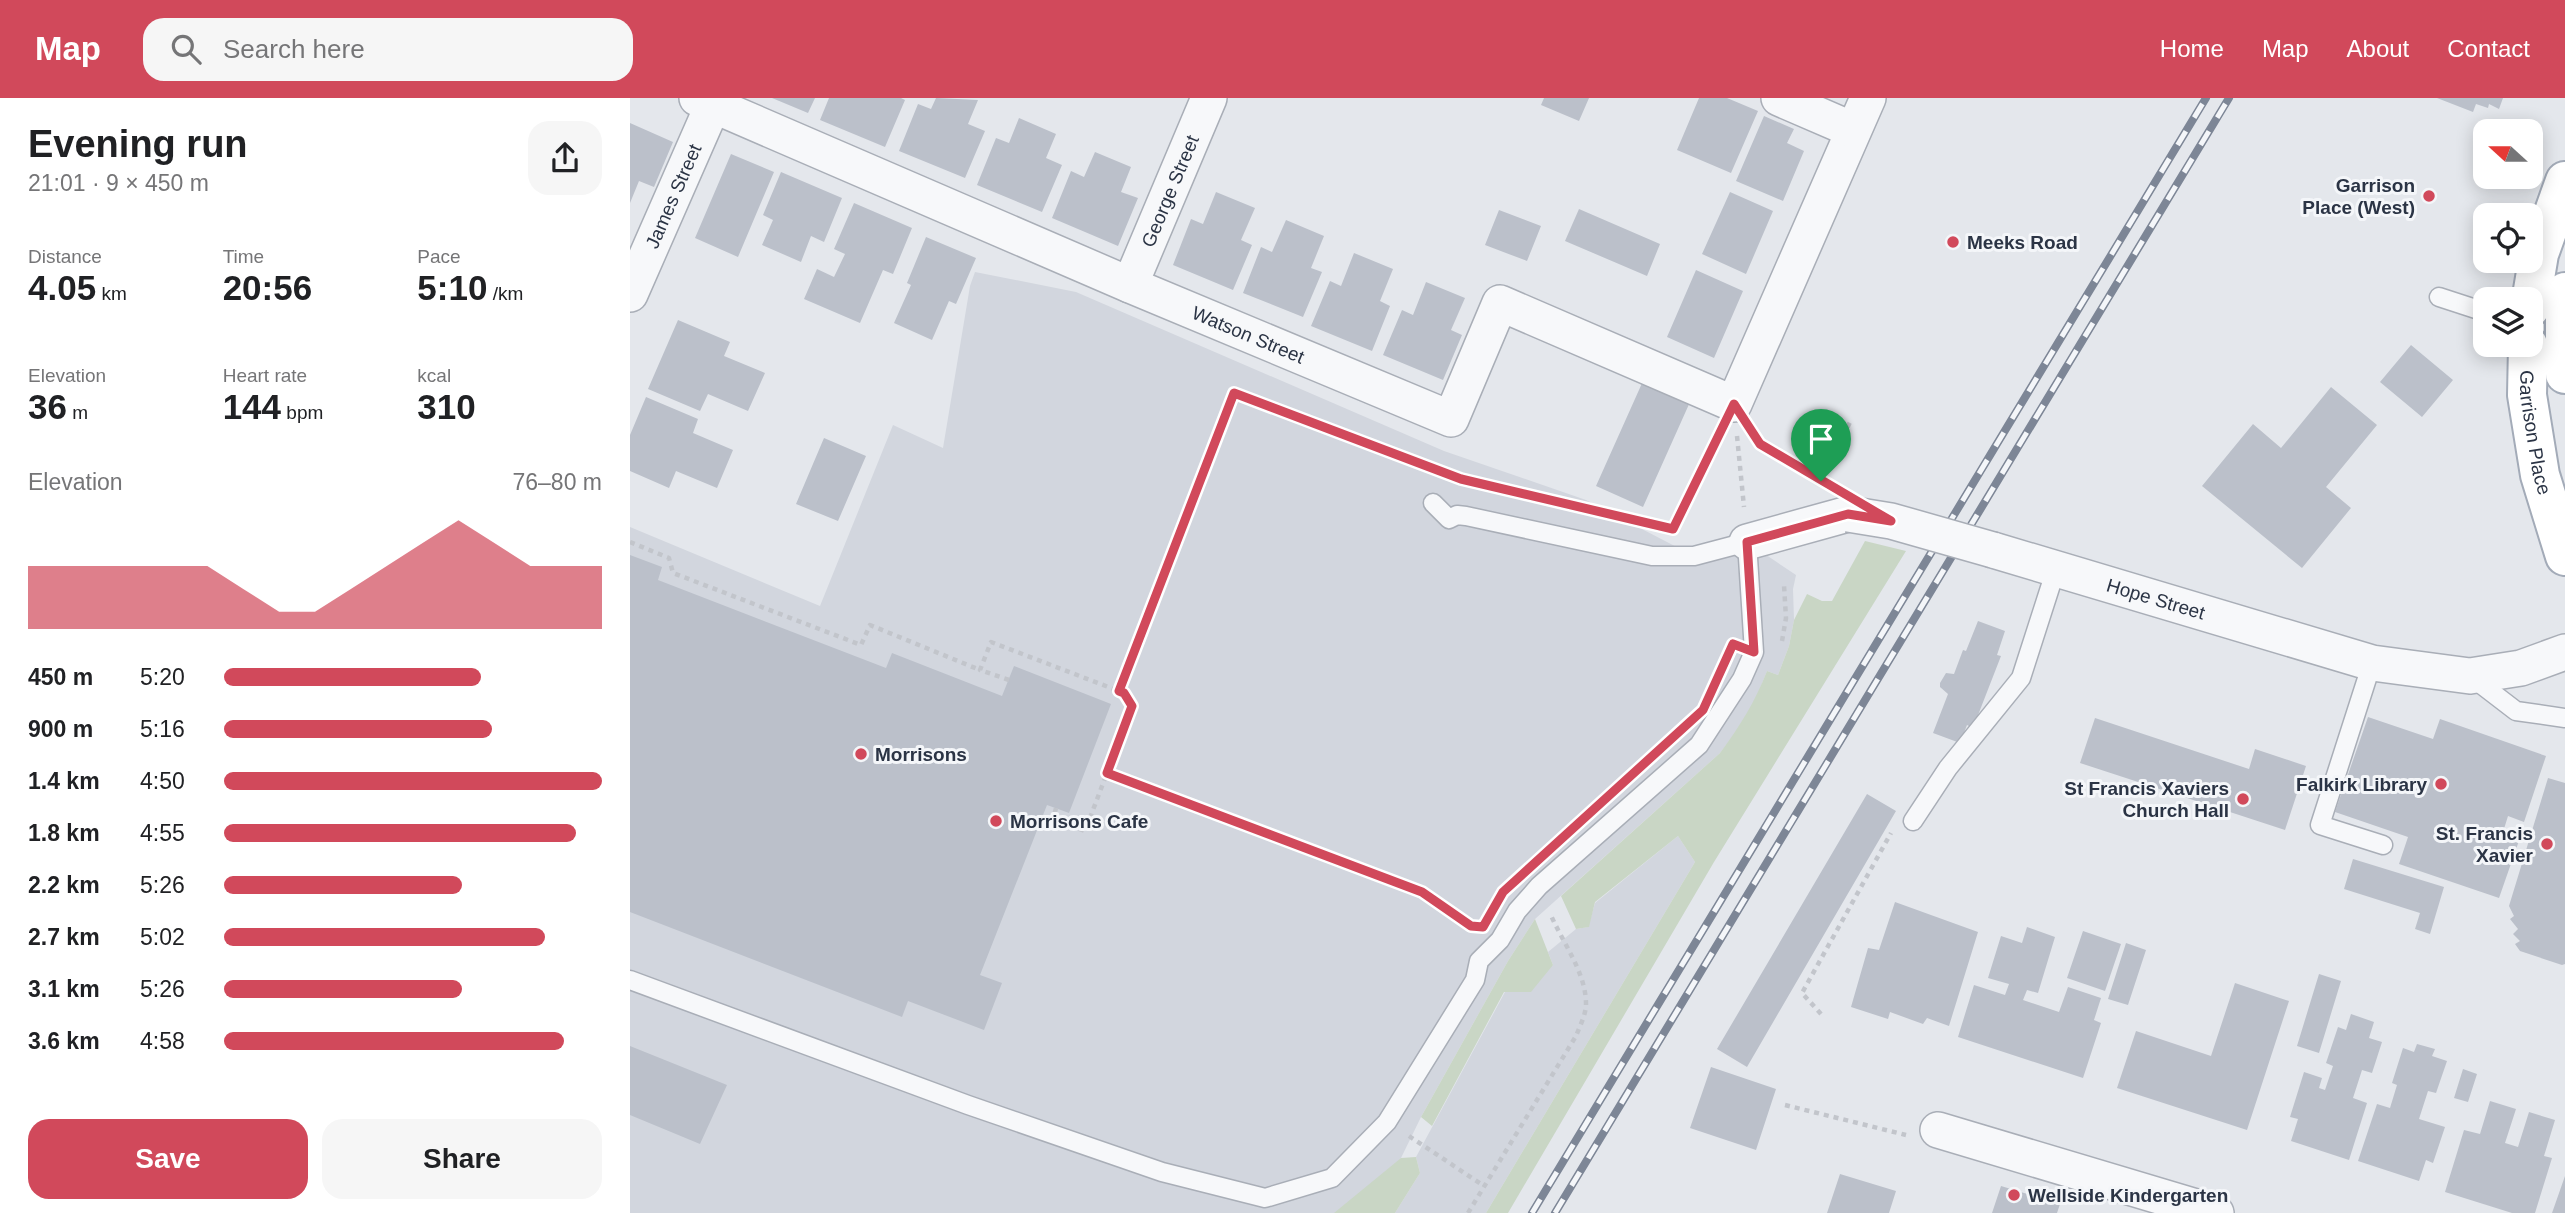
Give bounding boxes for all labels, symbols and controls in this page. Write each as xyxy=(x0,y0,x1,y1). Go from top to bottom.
search box xyxy=(143,18,633,81)
text: Map xyxy=(35,30,101,67)
icon: search xyxy=(167,30,205,68)
text: Search here xyxy=(223,34,365,64)
text: Home xyxy=(2160,35,2224,62)
text: Map xyxy=(2262,35,2309,62)
text: About xyxy=(2347,35,2409,62)
text: Contact xyxy=(2447,35,2530,62)
north arrow xyxy=(2473,119,2543,189)
map controls xyxy=(2473,119,2543,357)
button: share xyxy=(528,121,602,195)
text: Evening run xyxy=(28,123,248,165)
street label: George Street xyxy=(1137,131,1203,250)
street label: James Street xyxy=(641,140,706,252)
text: 21:01 · 9 × 450 m xyxy=(28,170,209,196)
place label: Garrison Place (West) xyxy=(2302,175,2415,218)
marker: Garrison Place (West) xyxy=(2421,188,2437,204)
button: locate xyxy=(2473,203,2543,273)
place label: Meeks Road xyxy=(1967,232,2078,253)
marker: Meeks Road xyxy=(1945,234,1961,250)
text: Distance xyxy=(28,246,102,267)
text: Time xyxy=(223,246,264,267)
text: Pace xyxy=(417,246,461,267)
text: 4.05 xyxy=(28,268,96,307)
text: 20:56 xyxy=(223,268,312,307)
text: 5:10 xyxy=(417,268,487,307)
text: km xyxy=(96,283,127,304)
text: /km xyxy=(487,283,523,304)
button: layers xyxy=(2473,287,2543,357)
street label: Watson Street xyxy=(1189,302,1308,368)
text: Elevation xyxy=(28,365,106,386)
text: Heart rate xyxy=(223,365,307,386)
text: kcal xyxy=(417,365,451,386)
street label: Garrison Place xyxy=(2516,370,2555,497)
text: 36 xyxy=(28,387,67,426)
text: 144 xyxy=(223,387,281,426)
text: 310 xyxy=(417,387,476,426)
text: m xyxy=(67,402,88,423)
text: bpm xyxy=(281,402,323,423)
pin xyxy=(1791,409,1851,481)
icon: arrive xyxy=(1802,420,1840,458)
text: Elevation xyxy=(28,469,123,495)
text: 76–80 m xyxy=(512,469,602,495)
street label: Hope Street xyxy=(2104,574,2208,624)
text: 450 m xyxy=(28,664,93,690)
text: 5:20 xyxy=(140,664,185,690)
text: 900 m xyxy=(28,716,93,742)
text: 5:16 xyxy=(140,716,185,742)
place label: Morrisons xyxy=(875,744,967,765)
marker: Morrisons xyxy=(853,746,869,762)
text: 1.4 km xyxy=(28,768,100,794)
text: 4:50 xyxy=(140,768,185,794)
place label: Falkirk Library xyxy=(2296,774,2427,795)
marker: Falkirk Library xyxy=(2433,776,2449,792)
place label: St Francis Xaviers Church Hall xyxy=(2064,778,2229,821)
marker: St Francis Xaviers Church Hall xyxy=(2235,791,2251,807)
place label: Morrisons Cafe xyxy=(1010,811,1148,832)
marker: Morrisons Cafe xyxy=(988,813,1004,829)
text: 1.8 km xyxy=(28,820,100,846)
text: 4:55 xyxy=(140,820,185,846)
place label: St. Francis Xavier xyxy=(2436,823,2534,866)
marker: St. Francis Xavier xyxy=(2539,836,2555,852)
text: 2.2 km xyxy=(28,872,100,898)
text: 5:26 xyxy=(140,872,185,898)
text: 2.7 km xyxy=(28,924,100,950)
text: 5:02 xyxy=(140,924,185,950)
text: 3.1 km xyxy=(28,976,100,1002)
text: 5:26 xyxy=(140,976,185,1002)
text: 3.6 km xyxy=(28,1028,100,1054)
text: 4:58 xyxy=(140,1028,185,1054)
button: Save xyxy=(28,1119,308,1199)
button: Share xyxy=(322,1119,602,1199)
place label: Wellside Kindergarten xyxy=(2028,1185,2228,1206)
marker: Wellside Kindergarten xyxy=(2006,1187,2022,1203)

